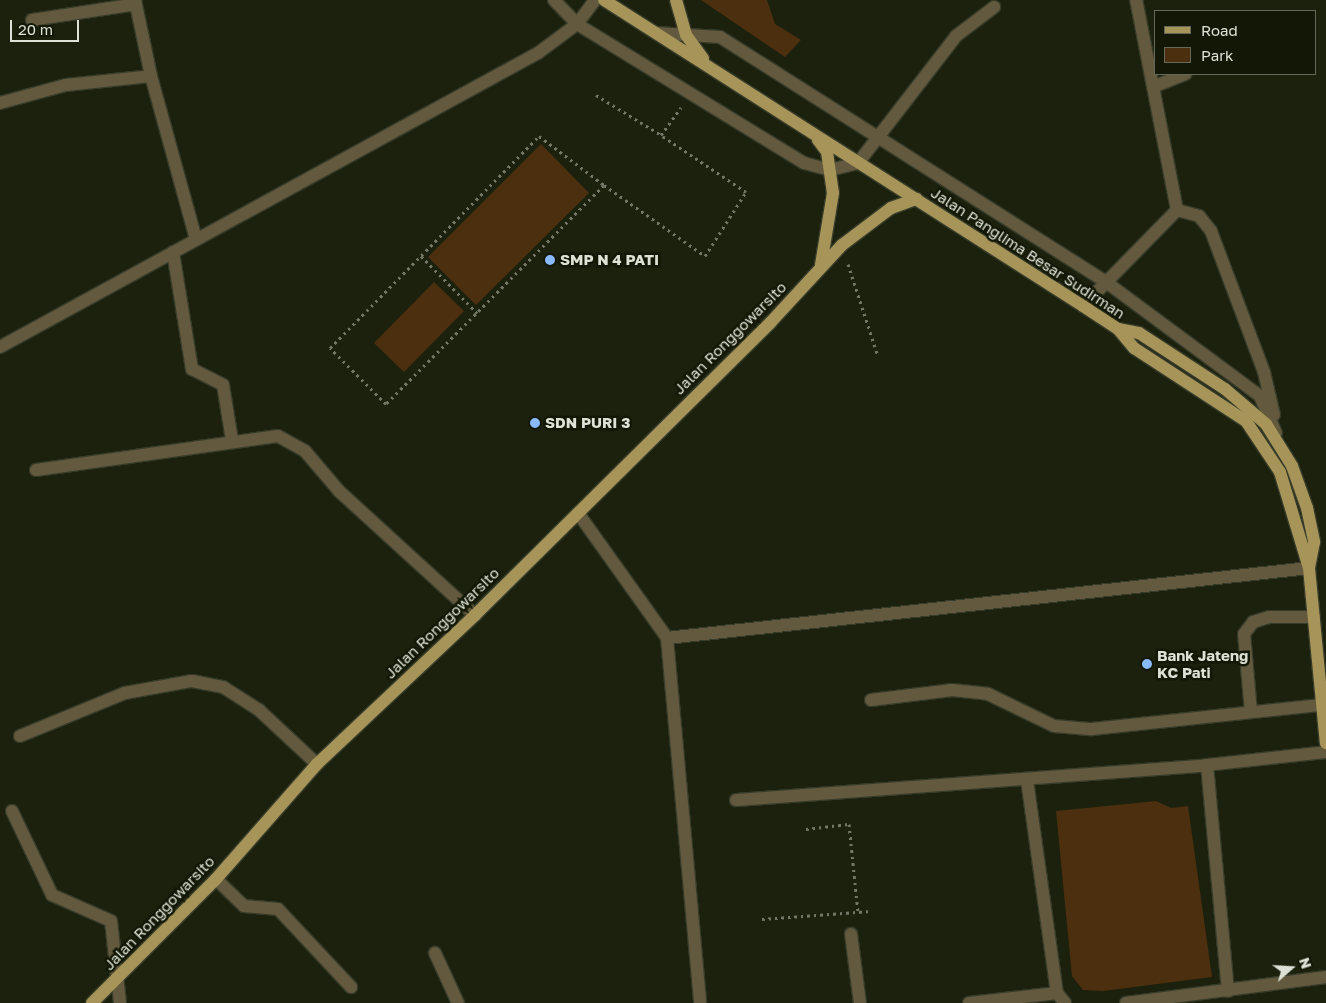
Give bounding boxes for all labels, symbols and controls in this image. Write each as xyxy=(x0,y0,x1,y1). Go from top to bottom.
scale bar xyxy=(12,10,81,42)
legend xyxy=(1154,10,1316,75)
text: 20 m xyxy=(18,20,53,38)
text: Road xyxy=(1201,21,1238,39)
text: Park xyxy=(1201,46,1233,64)
street label: Jalan Panglima Besar Sudirman xyxy=(928,184,1128,322)
place label: SMP N 4 PATI xyxy=(560,251,659,269)
marker: SMP N 4 PATI xyxy=(544,254,556,266)
street label: Jalan Ronggowarsito xyxy=(670,278,790,398)
place label: SDN PURI 3 xyxy=(545,414,630,432)
marker: SDN PURI 3 xyxy=(529,417,541,429)
street label: Jalan Ronggowarsito xyxy=(381,564,503,682)
place label: Bank Jateng KC Pati xyxy=(1157,646,1248,681)
marker: Bank Jateng KC Pati xyxy=(1141,658,1153,670)
street label: Jalan Ronggowarsito xyxy=(100,852,218,974)
north arrow xyxy=(1266,943,1316,993)
text: N xyxy=(1296,955,1315,971)

